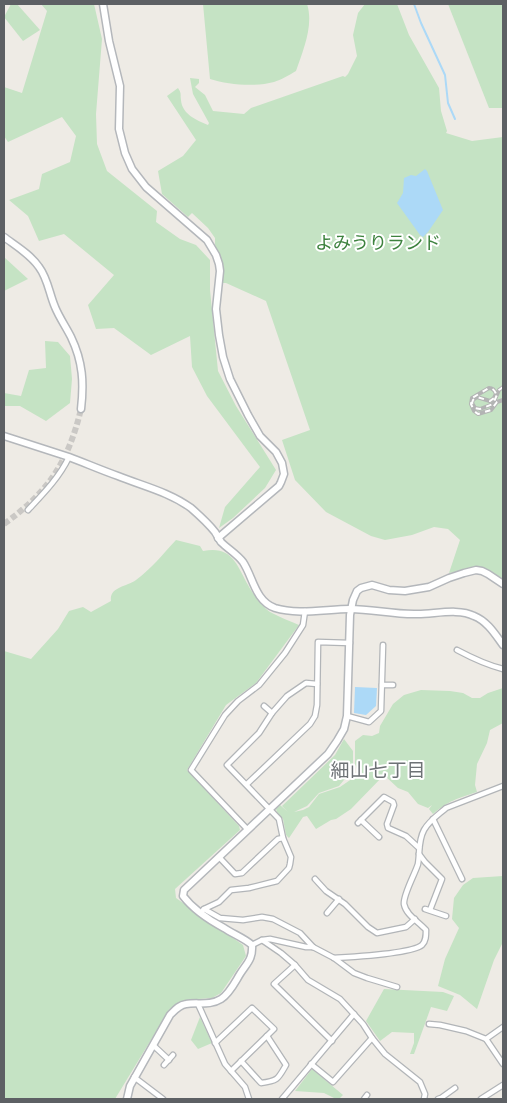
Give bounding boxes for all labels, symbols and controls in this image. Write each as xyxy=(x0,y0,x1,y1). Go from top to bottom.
park label: よみうりランド xyxy=(315,230,441,256)
district label: 細山七丁目 xyxy=(330,757,426,784)

